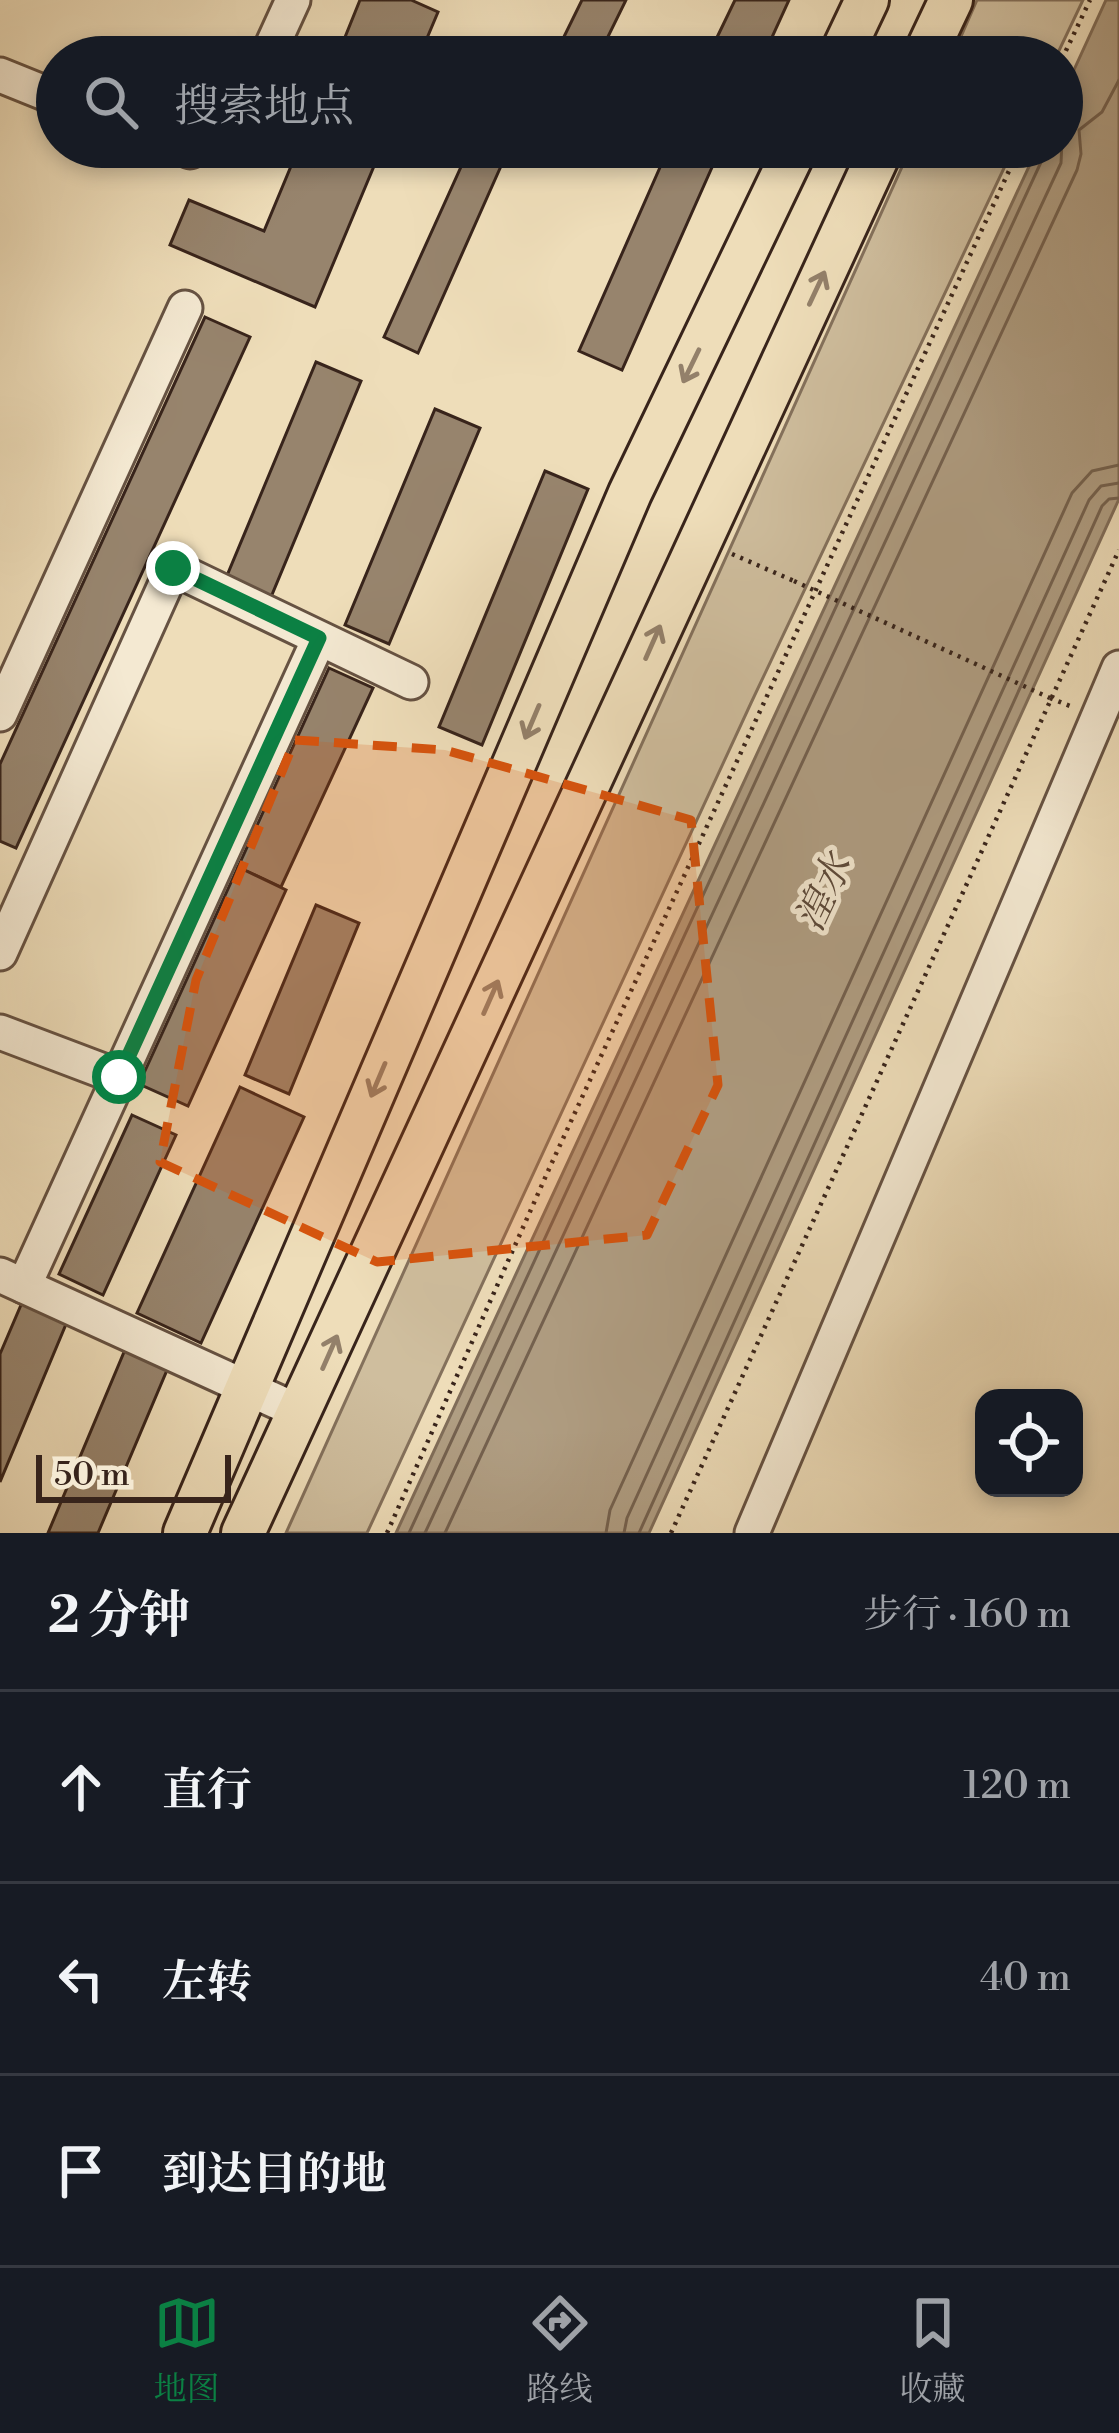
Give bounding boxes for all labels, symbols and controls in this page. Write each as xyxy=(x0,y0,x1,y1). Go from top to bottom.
search box xyxy=(36,36,1083,168)
icon: search xyxy=(78,69,144,135)
text: 搜索地点 xyxy=(174,79,354,136)
one-way arrow xyxy=(807,271,829,307)
one-way arrow xyxy=(679,347,701,383)
route end xyxy=(146,541,200,595)
one-way arrow xyxy=(643,625,665,661)
one-way arrow xyxy=(519,703,541,739)
water label: 湟水 xyxy=(786,844,865,939)
one-way arrow xyxy=(482,980,504,1016)
route start xyxy=(92,1050,146,1104)
one-way arrow xyxy=(366,1061,387,1098)
one-way arrow xyxy=(320,1334,342,1370)
map controls xyxy=(975,1389,1083,1497)
button: locate xyxy=(975,1389,1083,1497)
scale bar xyxy=(36,1449,231,1502)
text: 50 m xyxy=(54,1455,130,1496)
text: 2 分钟 xyxy=(48,1585,190,1649)
text: 步行 · 160 m xyxy=(863,1591,1071,1640)
icon: ahead xyxy=(48,1754,114,1820)
text: 120 m xyxy=(963,1762,1071,1811)
text: 直行 xyxy=(162,1763,252,1820)
icon: left xyxy=(48,1946,114,2012)
text: 40 m xyxy=(980,1954,1071,2003)
text: 左转 xyxy=(162,1955,252,2012)
icon: arrive xyxy=(48,2138,114,2204)
text: 到达目的地 xyxy=(162,2147,387,2204)
tab: 地图 xyxy=(154,2290,220,2411)
tab: 路线 xyxy=(527,2290,593,2411)
tab: 收藏 xyxy=(900,2290,966,2411)

